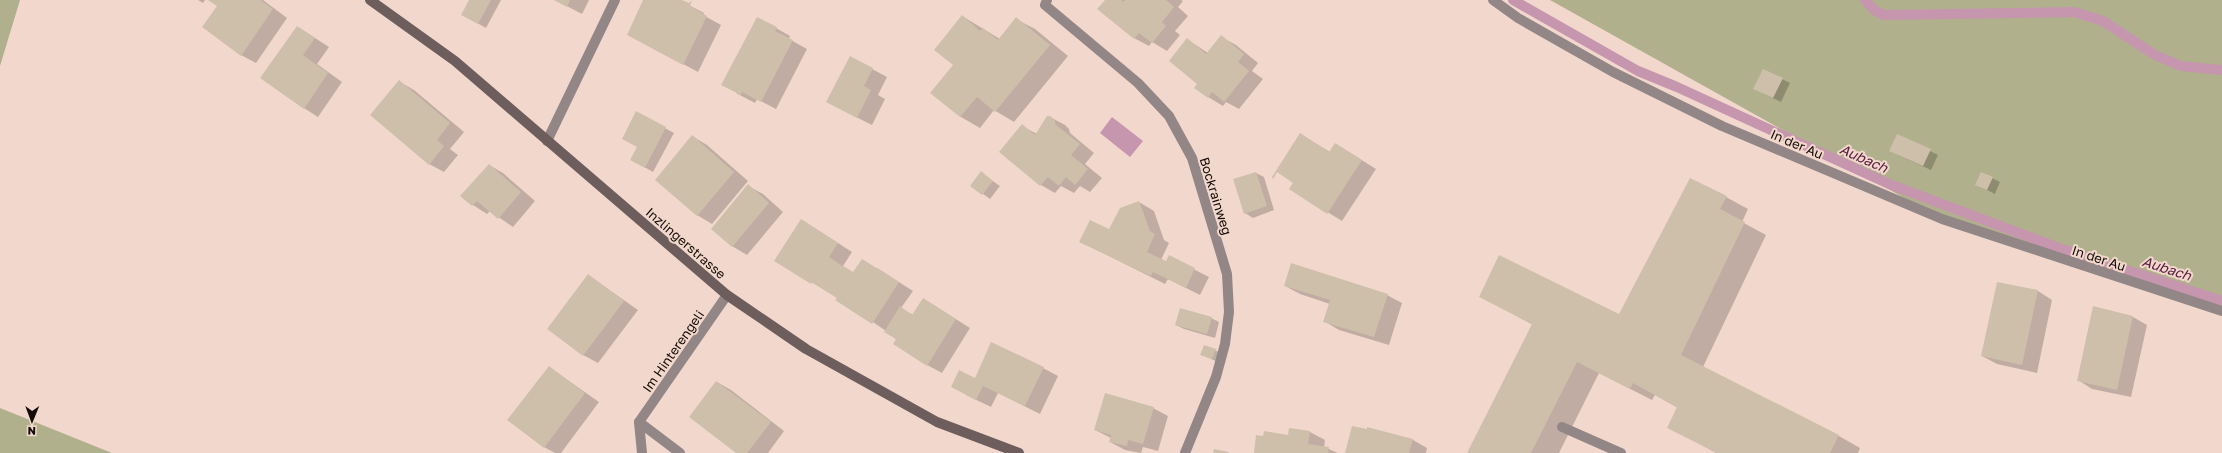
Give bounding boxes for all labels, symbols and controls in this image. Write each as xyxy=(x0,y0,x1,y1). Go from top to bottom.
street label: In der Au xyxy=(1768,126,1826,162)
water label: Aubach xyxy=(1838,140,1892,177)
street label: Bockrainweg xyxy=(1197,155,1235,237)
street label: Inzlingerstrasse xyxy=(643,204,729,282)
street label: In der Au xyxy=(2070,242,2128,274)
water label: Aubach xyxy=(2140,252,2195,284)
street label: Im Hinterengeli xyxy=(639,307,707,395)
north arrow xyxy=(12,401,52,441)
text: N xyxy=(28,425,36,438)

